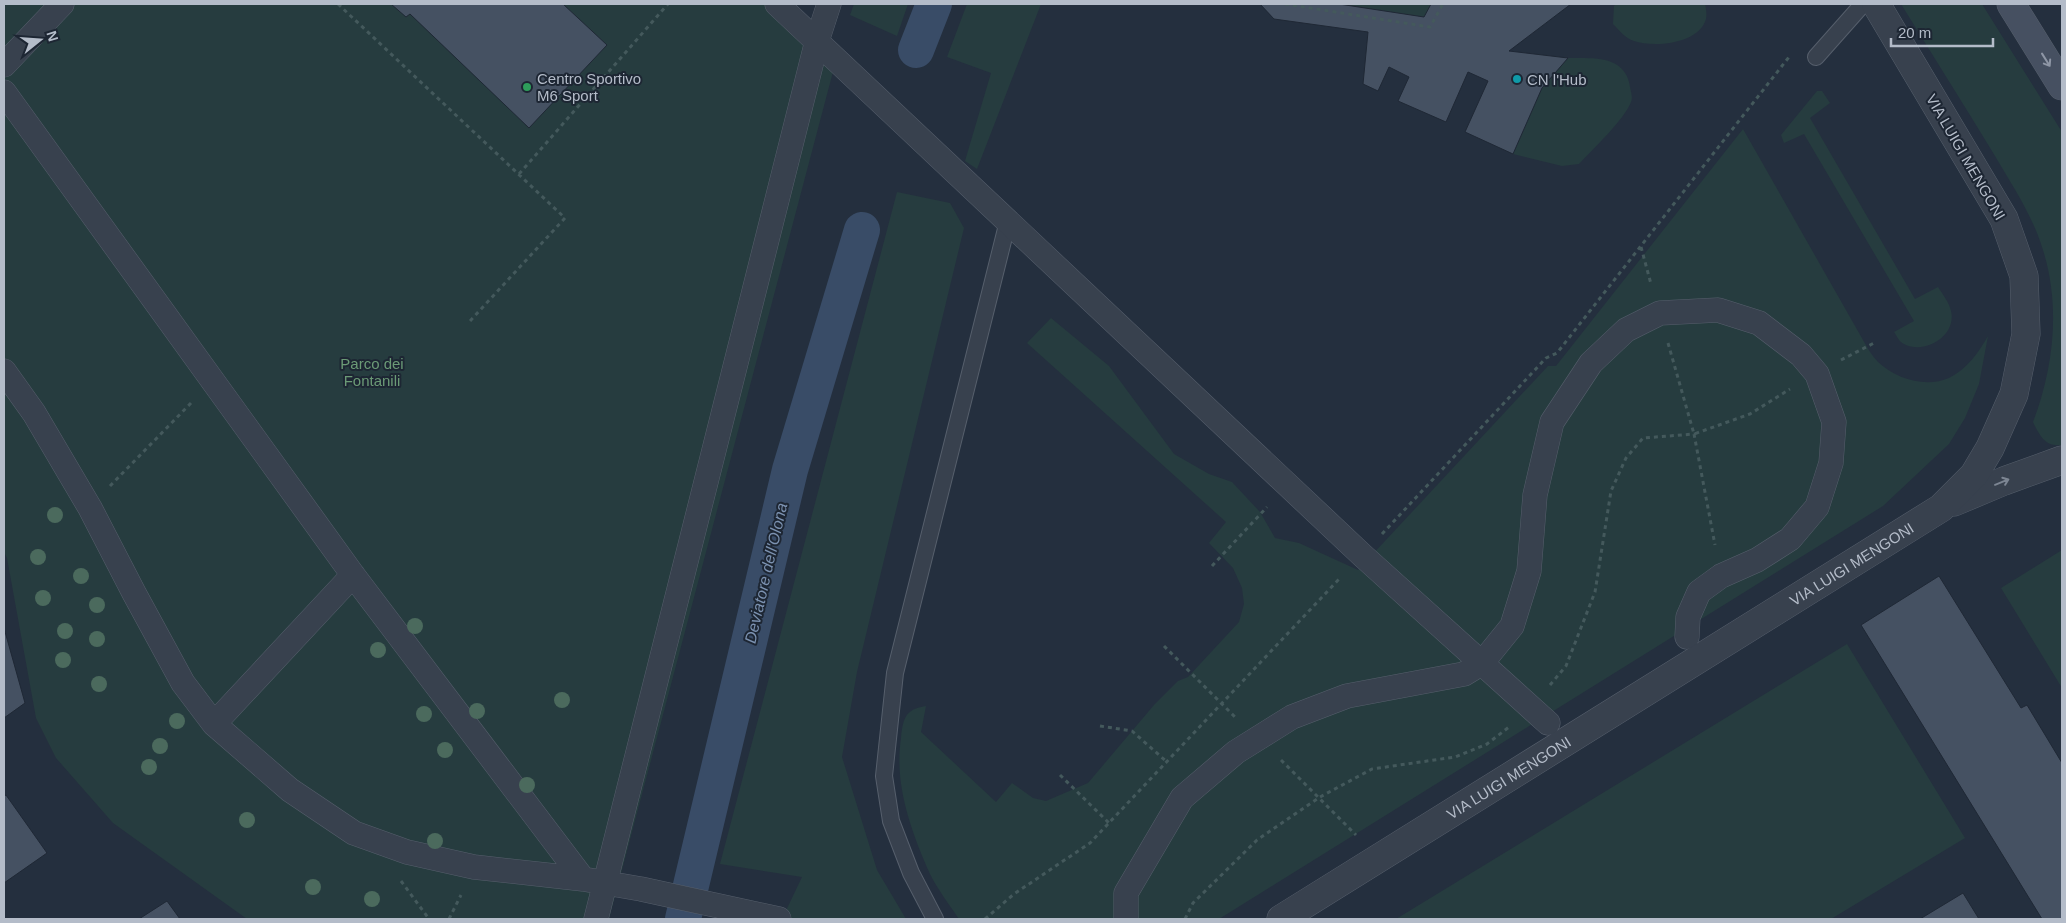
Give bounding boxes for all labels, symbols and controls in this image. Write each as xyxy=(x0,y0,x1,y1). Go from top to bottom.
north arrow xyxy=(15,15,65,65)
scale bar xyxy=(1891,15,1994,47)
text: 20 m xyxy=(1898,24,1931,41)
text: N xyxy=(43,29,62,43)
one-way arrow xyxy=(2041,52,2051,66)
place label: Centro Sportivo M6 Sport xyxy=(537,70,641,104)
place label: CN l'Hub xyxy=(1527,71,1587,88)
marker: CN l'Hub xyxy=(1511,73,1523,85)
marker: Centro Sportivo M6 Sport xyxy=(521,81,533,93)
street label: VIA LUIGI MENGONI xyxy=(1923,91,2009,223)
park label: Parco dei Fontanili xyxy=(340,355,404,389)
one-way arrow xyxy=(1994,477,2009,486)
water label: Deviatore dell'Olona xyxy=(742,501,790,645)
street label: VIA LUIGI MENGONI xyxy=(1786,519,1916,609)
street label: VIA LUIGI MENGONI xyxy=(1443,732,1574,822)

